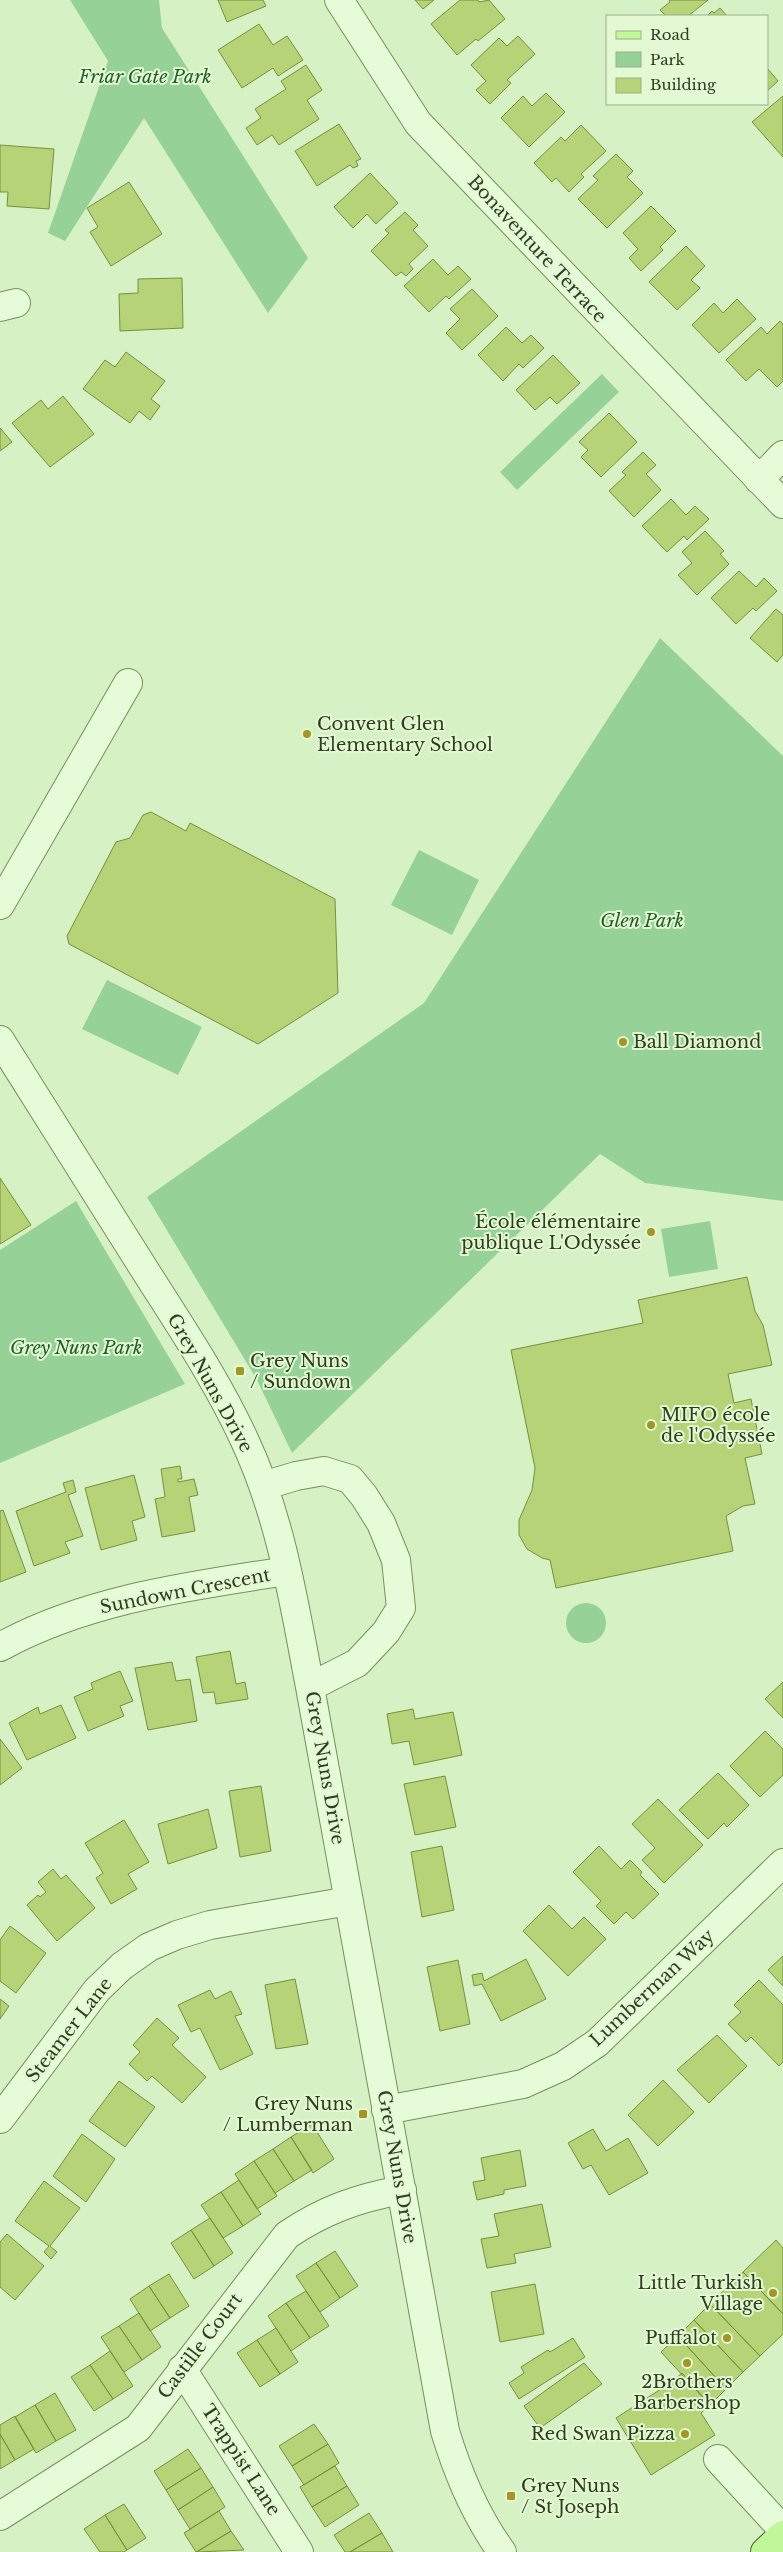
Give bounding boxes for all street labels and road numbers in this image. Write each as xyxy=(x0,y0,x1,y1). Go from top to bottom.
street label: Bonaventure Terrace xyxy=(463,171,611,327)
street label: Grey Nuns Drive xyxy=(163,1310,257,1456)
street label: Sundown Crescent xyxy=(98,1564,272,1618)
street label: Grey Nuns Drive xyxy=(301,1690,349,1846)
street label: Lumberman Way xyxy=(585,1924,719,2051)
street label: Steamer Lane xyxy=(21,1973,117,2087)
street label: Grey Nuns Drive xyxy=(373,2089,421,2245)
street label: Castille Court xyxy=(153,2289,247,2403)
street label: Trappist Lane xyxy=(197,2400,285,2520)

